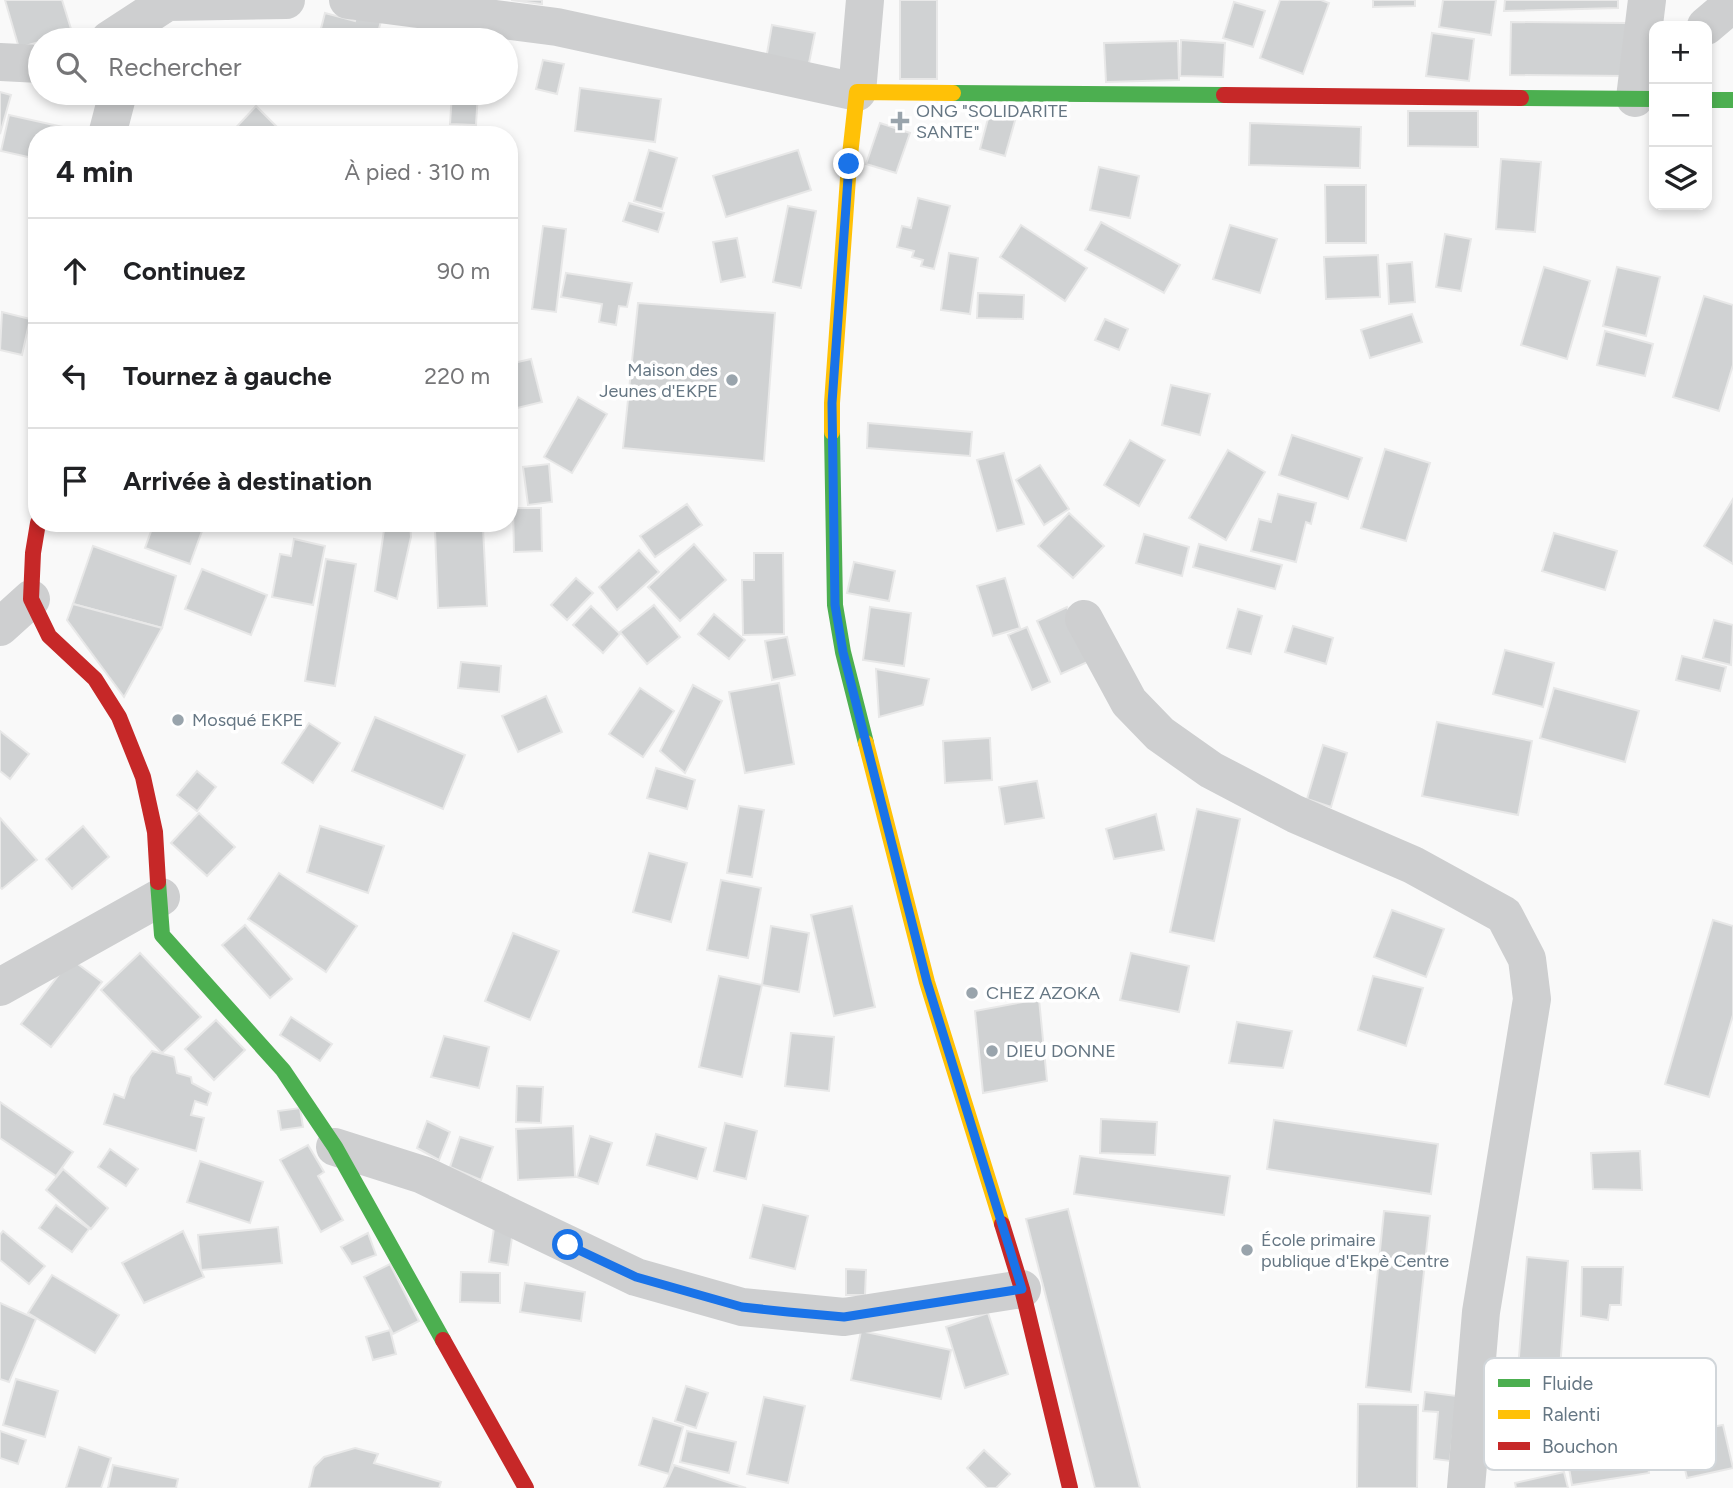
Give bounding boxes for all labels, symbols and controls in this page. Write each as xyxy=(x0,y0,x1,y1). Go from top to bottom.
map controls xyxy=(1649,21,1712,210)
button: + xyxy=(1649,21,1712,84)
search box xyxy=(28,28,518,105)
icon: search xyxy=(52,48,90,86)
text: Rechercher xyxy=(108,51,242,83)
button: − xyxy=(1649,84,1712,147)
place label: ONG "SOLIDARITE SANTE" xyxy=(916,100,1068,143)
marker: ONG "SOLIDARITE SANTE" xyxy=(890,111,910,131)
button: layers xyxy=(1649,147,1712,210)
route end xyxy=(833,148,864,179)
text: 4 min xyxy=(56,153,133,190)
text: À pied · 310 m xyxy=(345,158,490,186)
icon: ahead xyxy=(56,252,94,290)
text: Continuez xyxy=(123,255,245,287)
text: 90 m xyxy=(437,257,490,285)
icon: left xyxy=(56,357,94,395)
place label: Maison des Jeunes d'EKPE xyxy=(599,359,718,402)
text: Tournez à gauche xyxy=(123,360,332,392)
text: 220 m xyxy=(424,362,490,390)
marker: Maison des Jeunes d'EKPE xyxy=(724,372,740,388)
icon: arrive xyxy=(56,462,94,500)
text: Arrivée à destination xyxy=(123,465,372,497)
place label: Mosqué EKPE xyxy=(192,709,304,731)
marker: Mosqué EKPE xyxy=(170,712,186,728)
place label: CHEZ AZOKA xyxy=(986,982,1100,1004)
marker: CHEZ AZOKA xyxy=(964,985,980,1001)
place label: DIEU DONNE xyxy=(1006,1040,1116,1062)
marker: DIEU DONNE xyxy=(984,1043,1000,1059)
route start xyxy=(552,1229,583,1260)
place label: École primaire publique d'Ekpè Centre xyxy=(1261,1229,1449,1272)
marker: École primaire publique d'Ekpè Centre xyxy=(1239,1242,1255,1258)
legend xyxy=(1484,1358,1716,1470)
text: Fluide xyxy=(1542,1372,1593,1395)
text: Ralenti xyxy=(1542,1403,1600,1426)
text: Bouchon xyxy=(1542,1435,1618,1458)

